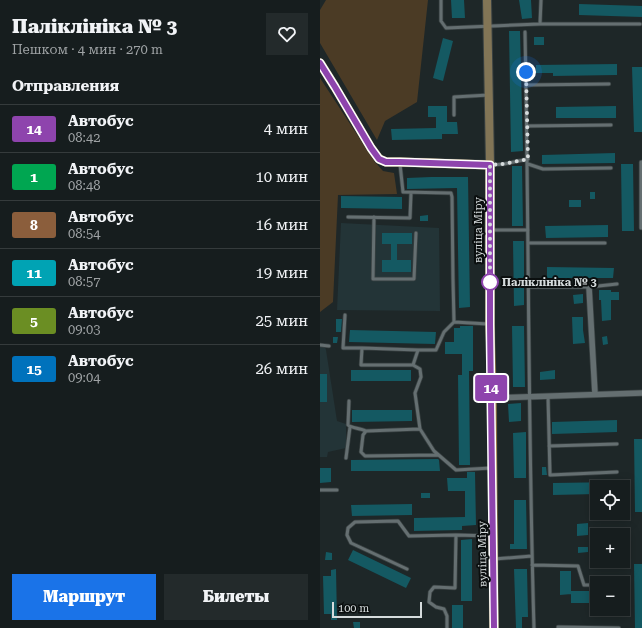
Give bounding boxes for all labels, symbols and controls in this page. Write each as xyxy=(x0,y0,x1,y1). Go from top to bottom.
button: heart xyxy=(266,13,308,55)
text: Паліклініка № 3 xyxy=(12,15,177,38)
text: Пешком · 4 мин · 270 m xyxy=(12,42,163,57)
your location xyxy=(516,62,536,82)
text: Отправления xyxy=(12,77,119,95)
text: Автобус xyxy=(68,112,134,130)
text: 4 мин xyxy=(264,120,308,138)
text: 14 xyxy=(26,121,42,137)
text: 08:42 xyxy=(68,130,100,145)
text: Автобус xyxy=(68,160,134,178)
text: 10 мин xyxy=(255,168,308,186)
text: 1 xyxy=(30,169,38,185)
text: 08:48 xyxy=(68,178,100,193)
street label: вуліца Міру xyxy=(472,196,485,263)
text: Автобус xyxy=(68,208,134,226)
text: 16 мин xyxy=(255,216,308,234)
text: 8 xyxy=(30,217,38,233)
text: 08:54 xyxy=(68,226,100,241)
text: Автобус xyxy=(68,256,134,274)
text: 19 мин xyxy=(255,264,308,282)
text: 11 xyxy=(26,265,42,281)
marker: Паліклініка № 3 xyxy=(481,273,499,291)
text: 08:57 xyxy=(68,274,100,289)
place label: Паліклініка № 3 xyxy=(502,276,597,289)
text: Автобус xyxy=(68,304,134,322)
text: 25 мин xyxy=(255,312,308,330)
text: 5 xyxy=(30,313,38,329)
text: 09:03 xyxy=(68,322,100,337)
text: Автобус xyxy=(68,352,134,370)
text: 26 мин xyxy=(255,360,308,378)
text: 15 xyxy=(26,361,42,377)
text: 09:04 xyxy=(68,370,100,385)
line badge: 14 xyxy=(473,375,509,401)
text: 14 xyxy=(483,380,499,396)
map controls xyxy=(590,480,630,616)
button: locate xyxy=(590,480,630,520)
street label: вуліца Міру xyxy=(475,520,490,587)
button: + xyxy=(590,528,630,568)
button: Маршрут xyxy=(12,574,156,620)
button: Билеты xyxy=(164,574,308,620)
button: − xyxy=(590,576,630,616)
scale bar xyxy=(332,600,422,619)
text: 100 m xyxy=(338,602,369,615)

